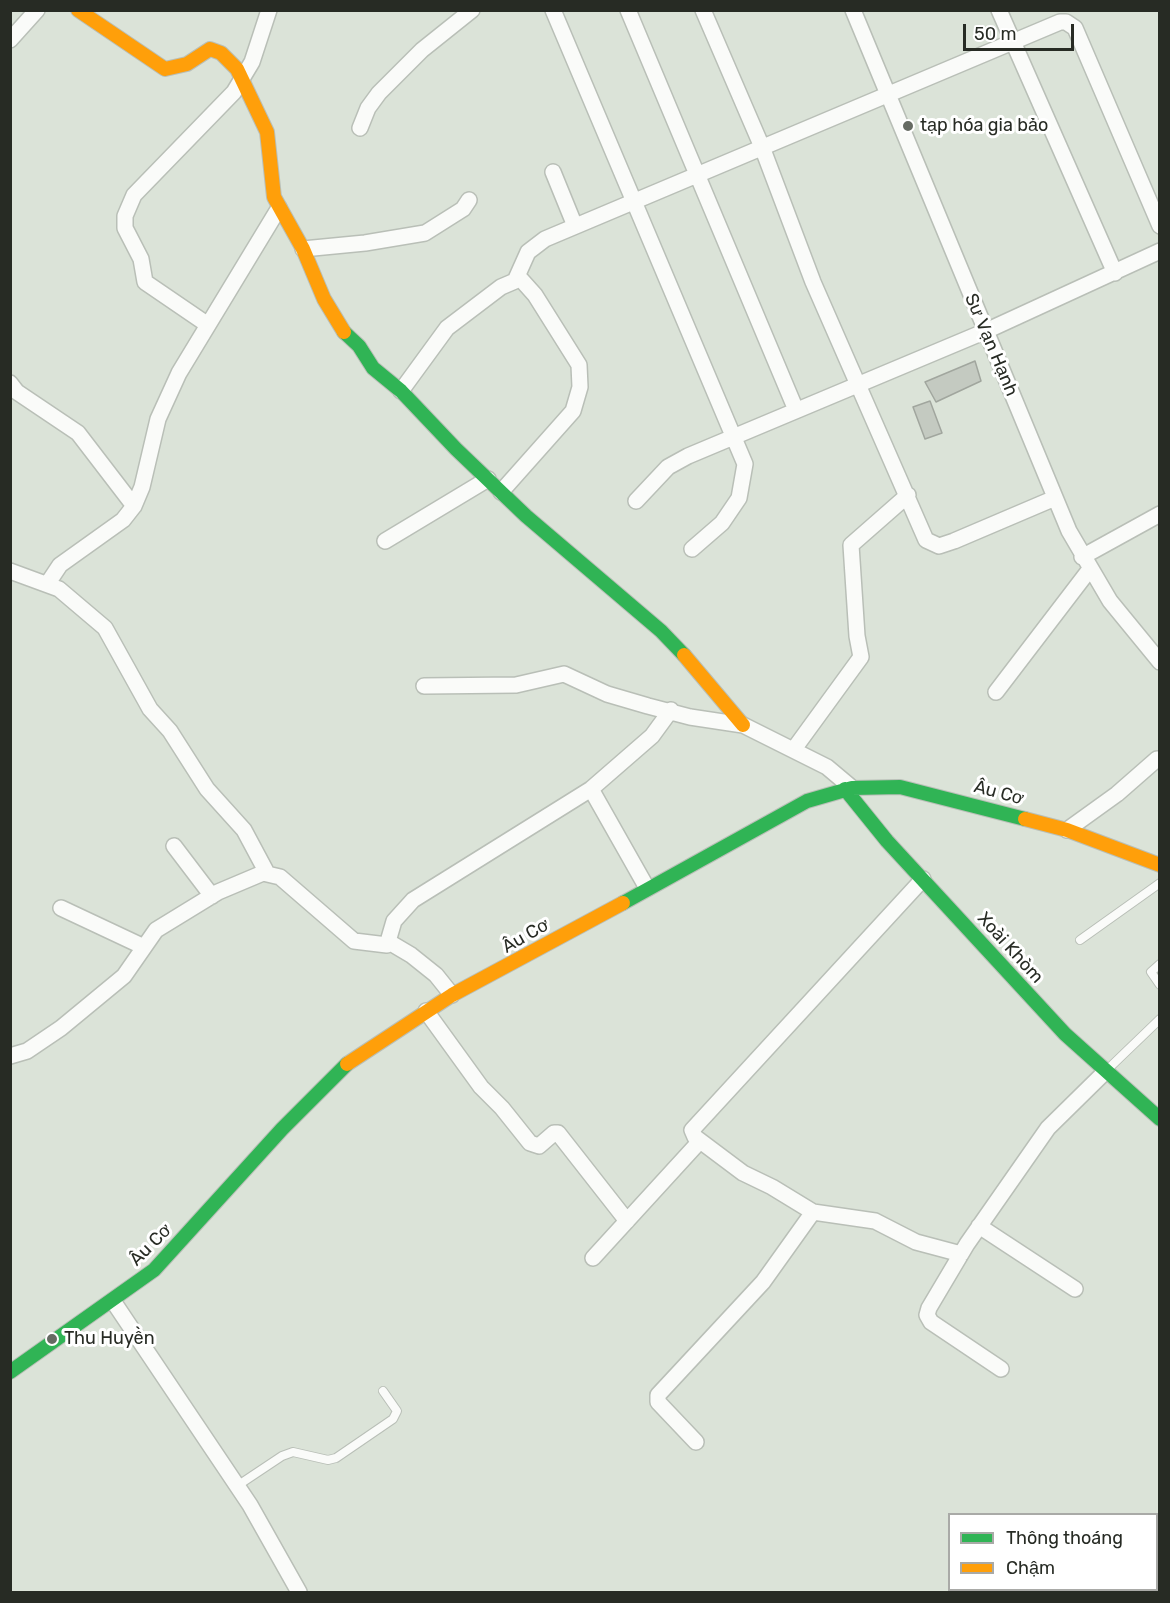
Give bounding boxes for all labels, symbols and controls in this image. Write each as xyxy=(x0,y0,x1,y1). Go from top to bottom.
scale bar xyxy=(966,12,1077,50)
text: 50 m xyxy=(974,23,1017,45)
place label: tạp hóa gia bảo xyxy=(920,115,1048,137)
marker: tạp hóa gia bảo xyxy=(901,119,915,133)
street label: Sư Vạn Hạnh xyxy=(960,290,1022,400)
street label: Âu Cơ xyxy=(972,776,1026,810)
street label: Xoài Khòm xyxy=(972,908,1048,988)
street label: Âu Cơ xyxy=(499,914,553,958)
street label: Âu Cơ xyxy=(125,1219,177,1271)
place label: Thu Huyền xyxy=(64,1328,155,1350)
marker: Thu Huyền xyxy=(45,1332,59,1346)
legend xyxy=(948,1513,1158,1591)
text: Thông thoáng xyxy=(1006,1527,1123,1549)
text: Chậm xyxy=(1006,1557,1055,1579)

